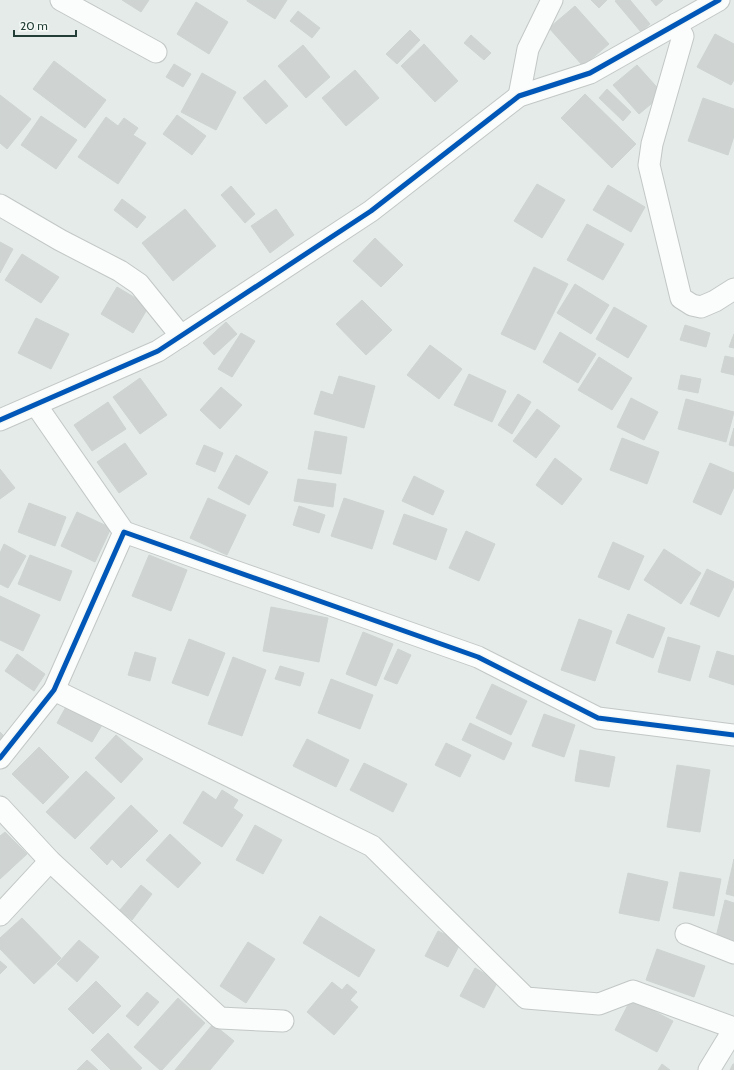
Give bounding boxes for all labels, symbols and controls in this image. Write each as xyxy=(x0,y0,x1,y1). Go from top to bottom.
scale bar xyxy=(14,12,76,38)
text: 20 m xyxy=(20,18,48,33)

